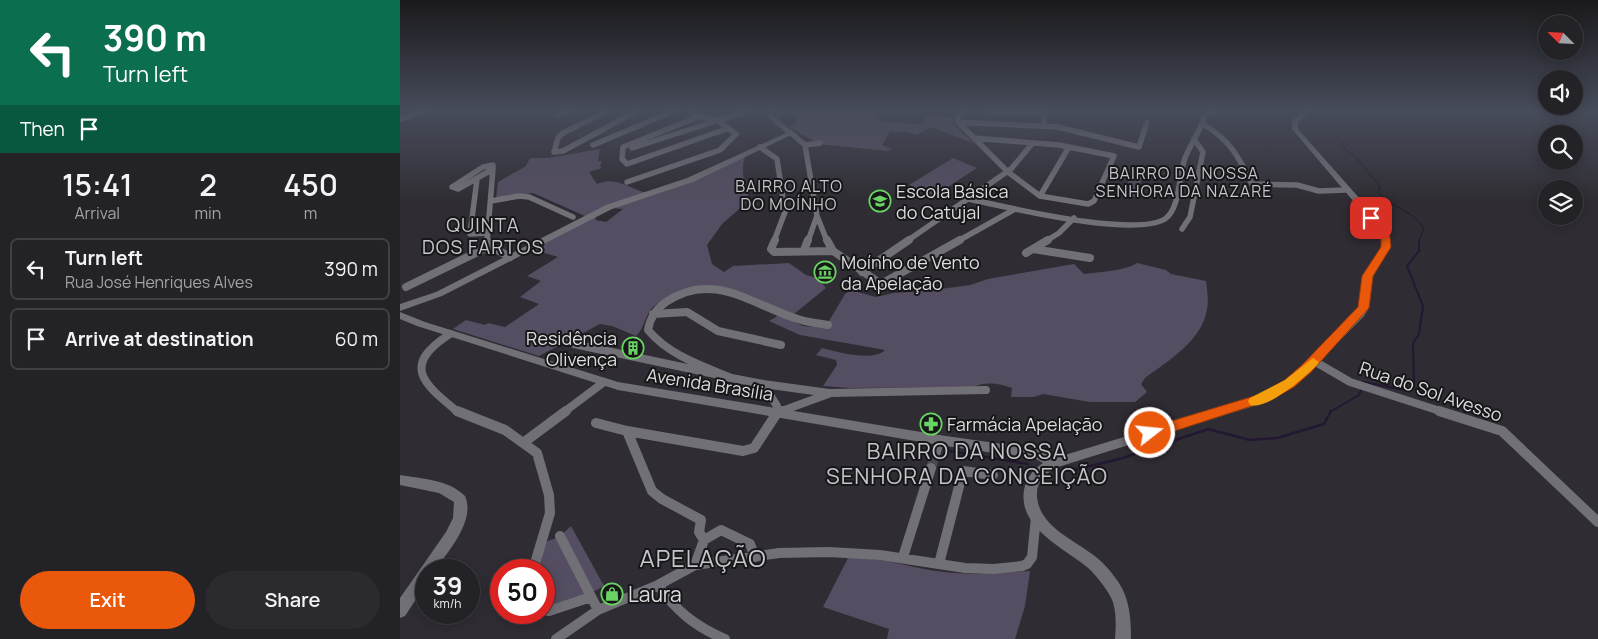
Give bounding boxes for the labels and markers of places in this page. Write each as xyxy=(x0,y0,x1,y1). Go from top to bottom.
place label: Escola Básica do Catujal xyxy=(896,179,1008,224)
school or university icon: Escola Básica do Catujal xyxy=(868,189,892,213)
pin xyxy=(1350,197,1392,239)
place label: Moínho de Vento da Apelação xyxy=(841,250,980,295)
museum icon: Moínho de Vento da Apelação xyxy=(813,260,837,284)
place label: Residência Olivença xyxy=(526,326,617,371)
building icon: Residência Olivença xyxy=(621,336,645,360)
pharmacy icon: Farmácia Apelação xyxy=(919,412,943,436)
place label: Farmácia Apelação xyxy=(947,412,1102,436)
place label: Laura xyxy=(628,580,682,608)
shop icon: Laura xyxy=(600,582,624,606)

